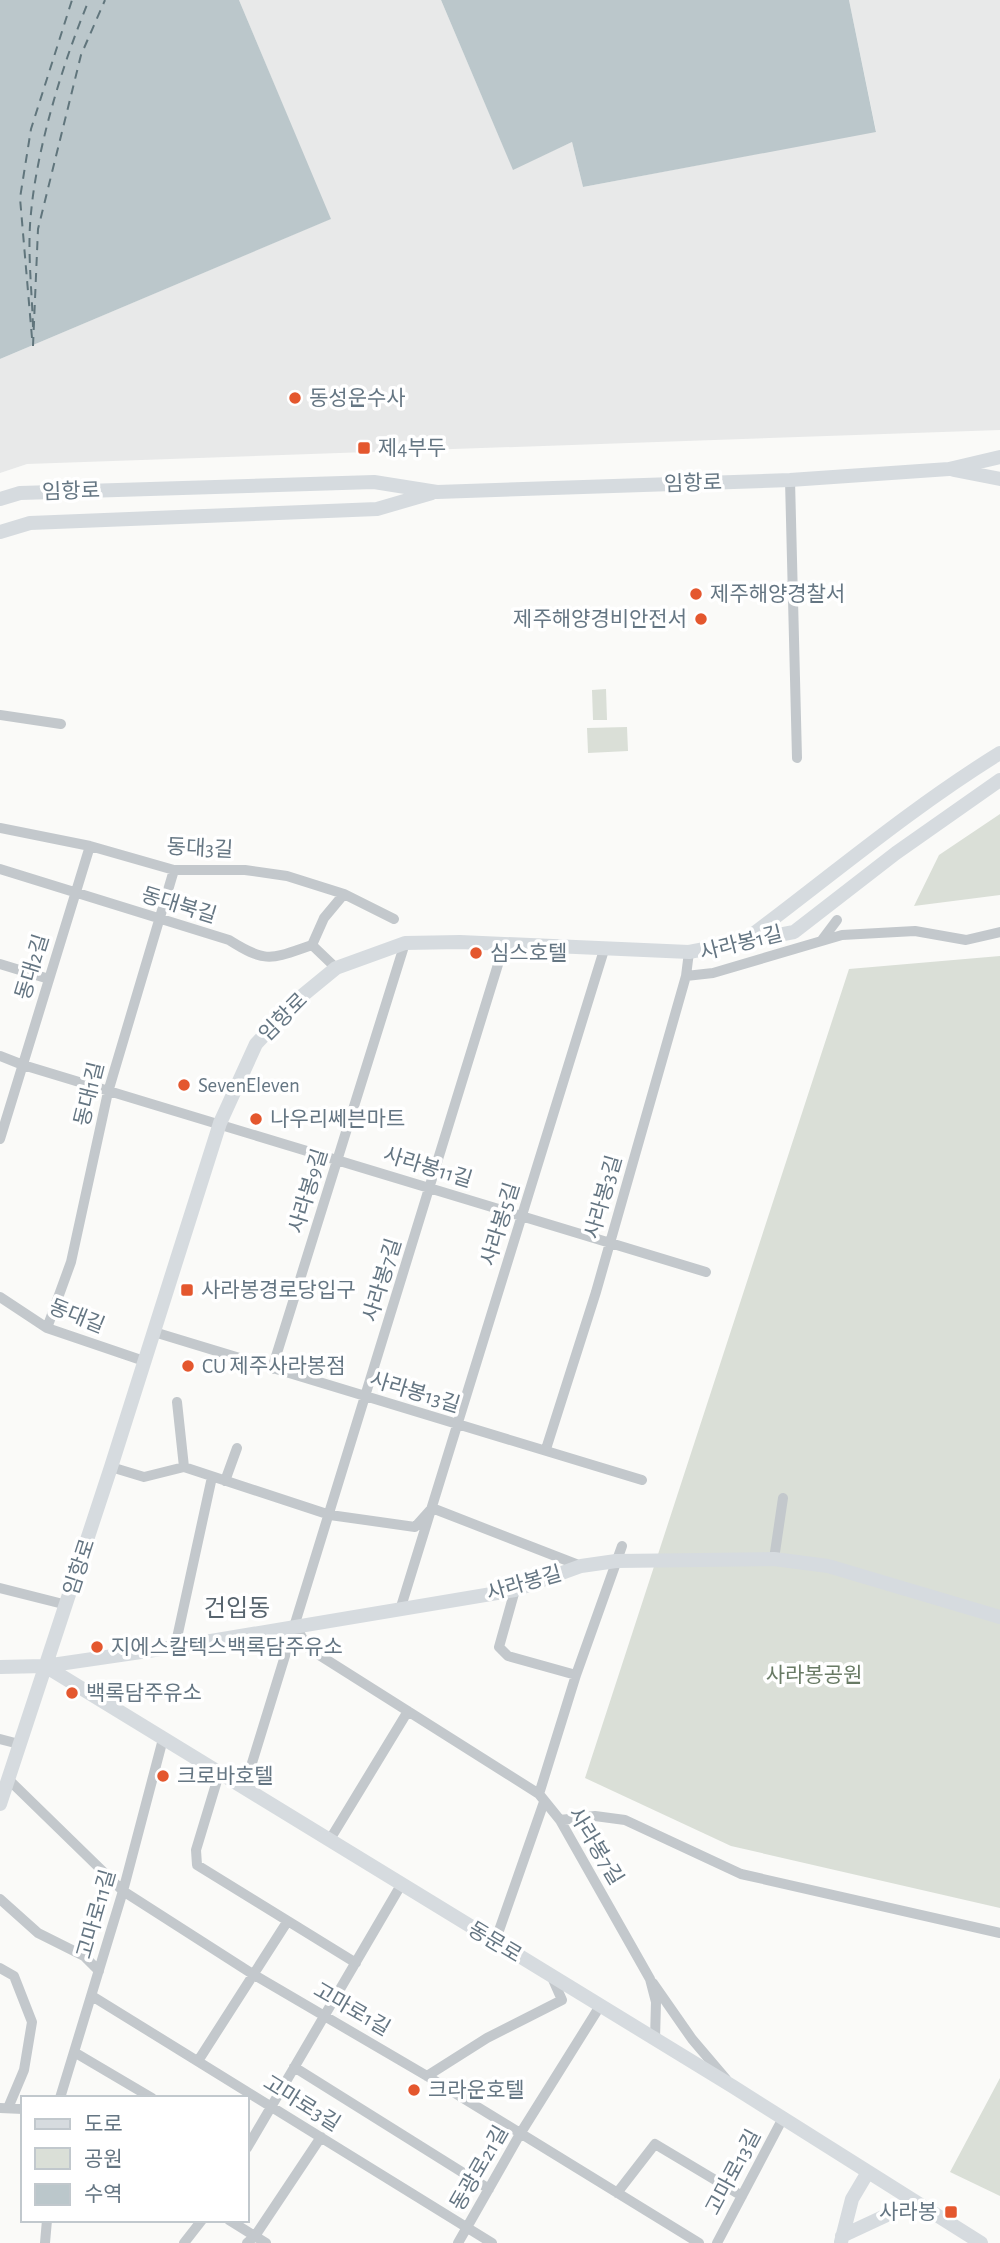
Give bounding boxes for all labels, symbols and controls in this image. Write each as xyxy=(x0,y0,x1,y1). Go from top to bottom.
place label: 동성운수사 xyxy=(309,387,406,409)
marker: 동성운수사 xyxy=(287,390,303,406)
place label: 제4부두 xyxy=(378,438,446,459)
marker: 제4부두 xyxy=(356,440,372,456)
street label: 임항로 xyxy=(664,471,722,495)
street label: 임항로 xyxy=(42,479,100,503)
place label: 제주해양경찰서 xyxy=(710,583,845,605)
marker: 제주해양경찰서 xyxy=(688,586,704,602)
place label: 제주해양경비안전서 xyxy=(513,608,687,630)
marker: 제주해양경비안전서 xyxy=(693,611,709,627)
street label: 동대3길 xyxy=(166,835,234,861)
street label: 동대북길 xyxy=(139,883,219,927)
street label: 사라봉1길 xyxy=(697,922,785,964)
street label: 동대2길 xyxy=(12,932,52,1002)
place label: 심스호텔 xyxy=(490,942,567,964)
marker: 심스호텔 xyxy=(468,945,484,961)
street label: 임항로 xyxy=(255,989,311,1045)
street label: 동대1길 xyxy=(70,1060,108,1128)
place label: SevenEleven xyxy=(198,1075,300,1096)
marker: SevenEleven xyxy=(176,1077,192,1093)
place label: 나우리쎄븐마트 xyxy=(270,1108,405,1130)
marker: 나우리쎄븐마트 xyxy=(248,1111,264,1127)
street label: 사라봉11길 xyxy=(381,1143,475,1191)
street label: 사라봉9길 xyxy=(285,1146,331,1236)
street label: 사라봉3길 xyxy=(581,1153,625,1241)
street label: 사라봉5길 xyxy=(477,1180,523,1268)
street label: 사라봉7길 xyxy=(359,1236,405,1324)
place label: 사라봉경로당입구 xyxy=(201,1279,356,1301)
marker: 사라봉경로당입구 xyxy=(179,1282,195,1298)
street label: 동대길 xyxy=(46,1295,108,1337)
place label: CU 제주사라봉점 xyxy=(202,1355,345,1377)
marker: CU 제주사라봉점 xyxy=(180,1358,196,1374)
street label: 사라봉13길 xyxy=(367,1368,463,1416)
street label: 임항로 xyxy=(60,1536,98,1598)
street label: 사라봉길 xyxy=(484,1562,564,1604)
district label: 건입동 xyxy=(204,1596,270,1621)
place label: 지에스칼텍스백록담주유소 xyxy=(111,1636,343,1658)
marker: 지에스칼텍스백록담주유소 xyxy=(89,1639,105,1655)
park label: 사라봉공원 xyxy=(766,1664,862,1686)
place label: 백록담주유소 xyxy=(86,1682,202,1704)
marker: 백록담주유소 xyxy=(64,1685,80,1701)
place label: 크로바호텔 xyxy=(177,1765,274,1787)
marker: 크로바호텔 xyxy=(155,1768,171,1784)
street label: 사라봉7길 xyxy=(564,1803,628,1889)
street label: 고마로11길 xyxy=(73,1867,119,1961)
street label: 동문로 xyxy=(464,1919,525,1966)
street label: 고마로1길 xyxy=(310,1978,394,2040)
street label: 고마로3길 xyxy=(260,2071,344,2135)
place label: 크라운호텔 xyxy=(428,2079,525,2101)
marker: 크라운호텔 xyxy=(406,2082,422,2098)
legend xyxy=(21,2096,248,2222)
text: 도로 xyxy=(84,2114,123,2135)
street label: 동광로21길 xyxy=(446,2122,512,2214)
street label: 고마로13길 xyxy=(701,2126,765,2218)
text: 공원 xyxy=(84,2148,123,2170)
text: 수역 xyxy=(84,2183,123,2205)
place label: 사라봉 xyxy=(879,2201,937,2223)
marker: 사라봉 xyxy=(943,2204,959,2220)

